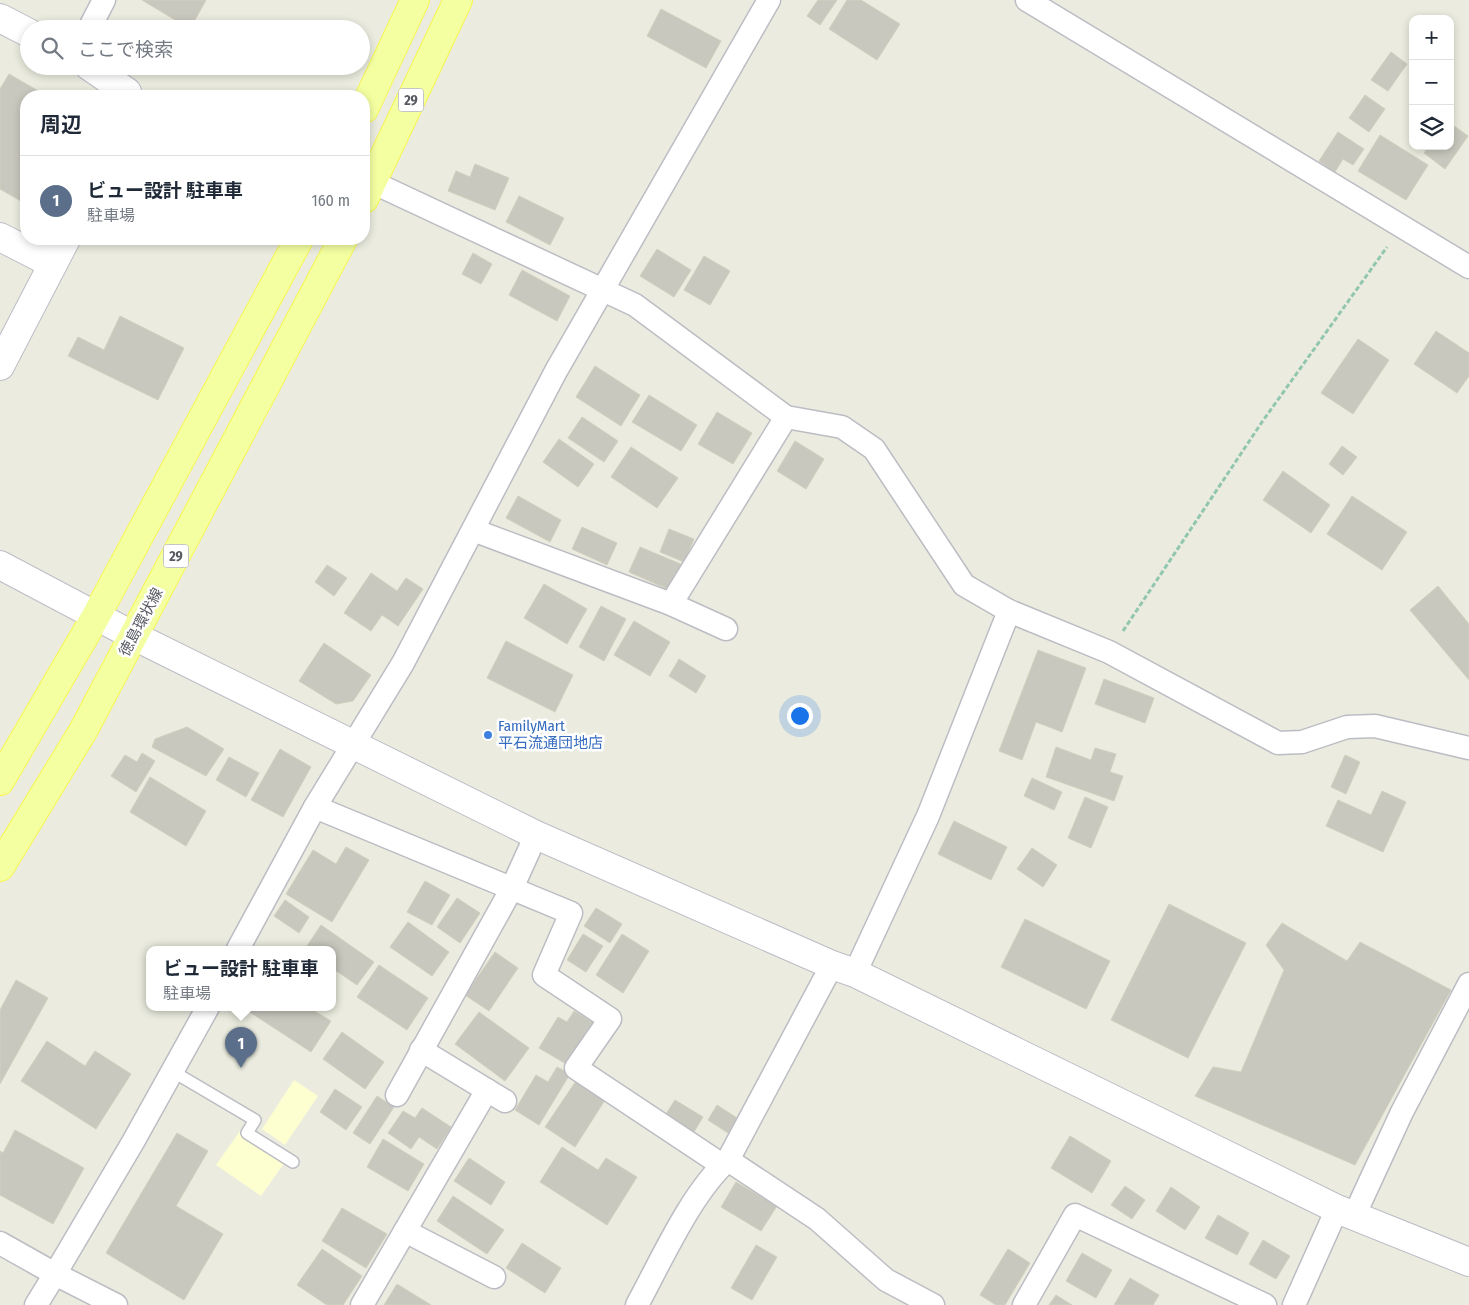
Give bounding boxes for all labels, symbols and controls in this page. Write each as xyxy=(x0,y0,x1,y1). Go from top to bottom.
map controls xyxy=(1409,15,1454,150)
button: + xyxy=(1409,15,1454,60)
search box xyxy=(20,20,370,75)
icon: search xyxy=(38,34,66,62)
text: ここで検索 xyxy=(78,38,173,61)
button: − xyxy=(1409,60,1454,105)
road number: 29 xyxy=(398,88,424,112)
button: layers xyxy=(1409,105,1454,150)
text: 周辺 xyxy=(40,112,82,138)
text: ビュー設計 駐車車 xyxy=(87,179,243,202)
text: 1 xyxy=(53,191,59,210)
text: 160 m xyxy=(311,191,350,210)
text: 駐車場 xyxy=(87,206,135,225)
road number: 29 xyxy=(164,544,188,568)
street label: 徳島環状線 xyxy=(115,585,167,659)
your location xyxy=(787,703,813,729)
place label: FamilyMart 平石流通団地店 xyxy=(498,717,603,752)
marker: FamilyMart 平石流通団地店 xyxy=(482,729,494,741)
popup xyxy=(146,946,336,1011)
text: ビュー設計 駐車車 xyxy=(163,957,319,980)
text: 駐車場 xyxy=(163,984,211,1003)
pin: 1 xyxy=(225,1027,257,1068)

